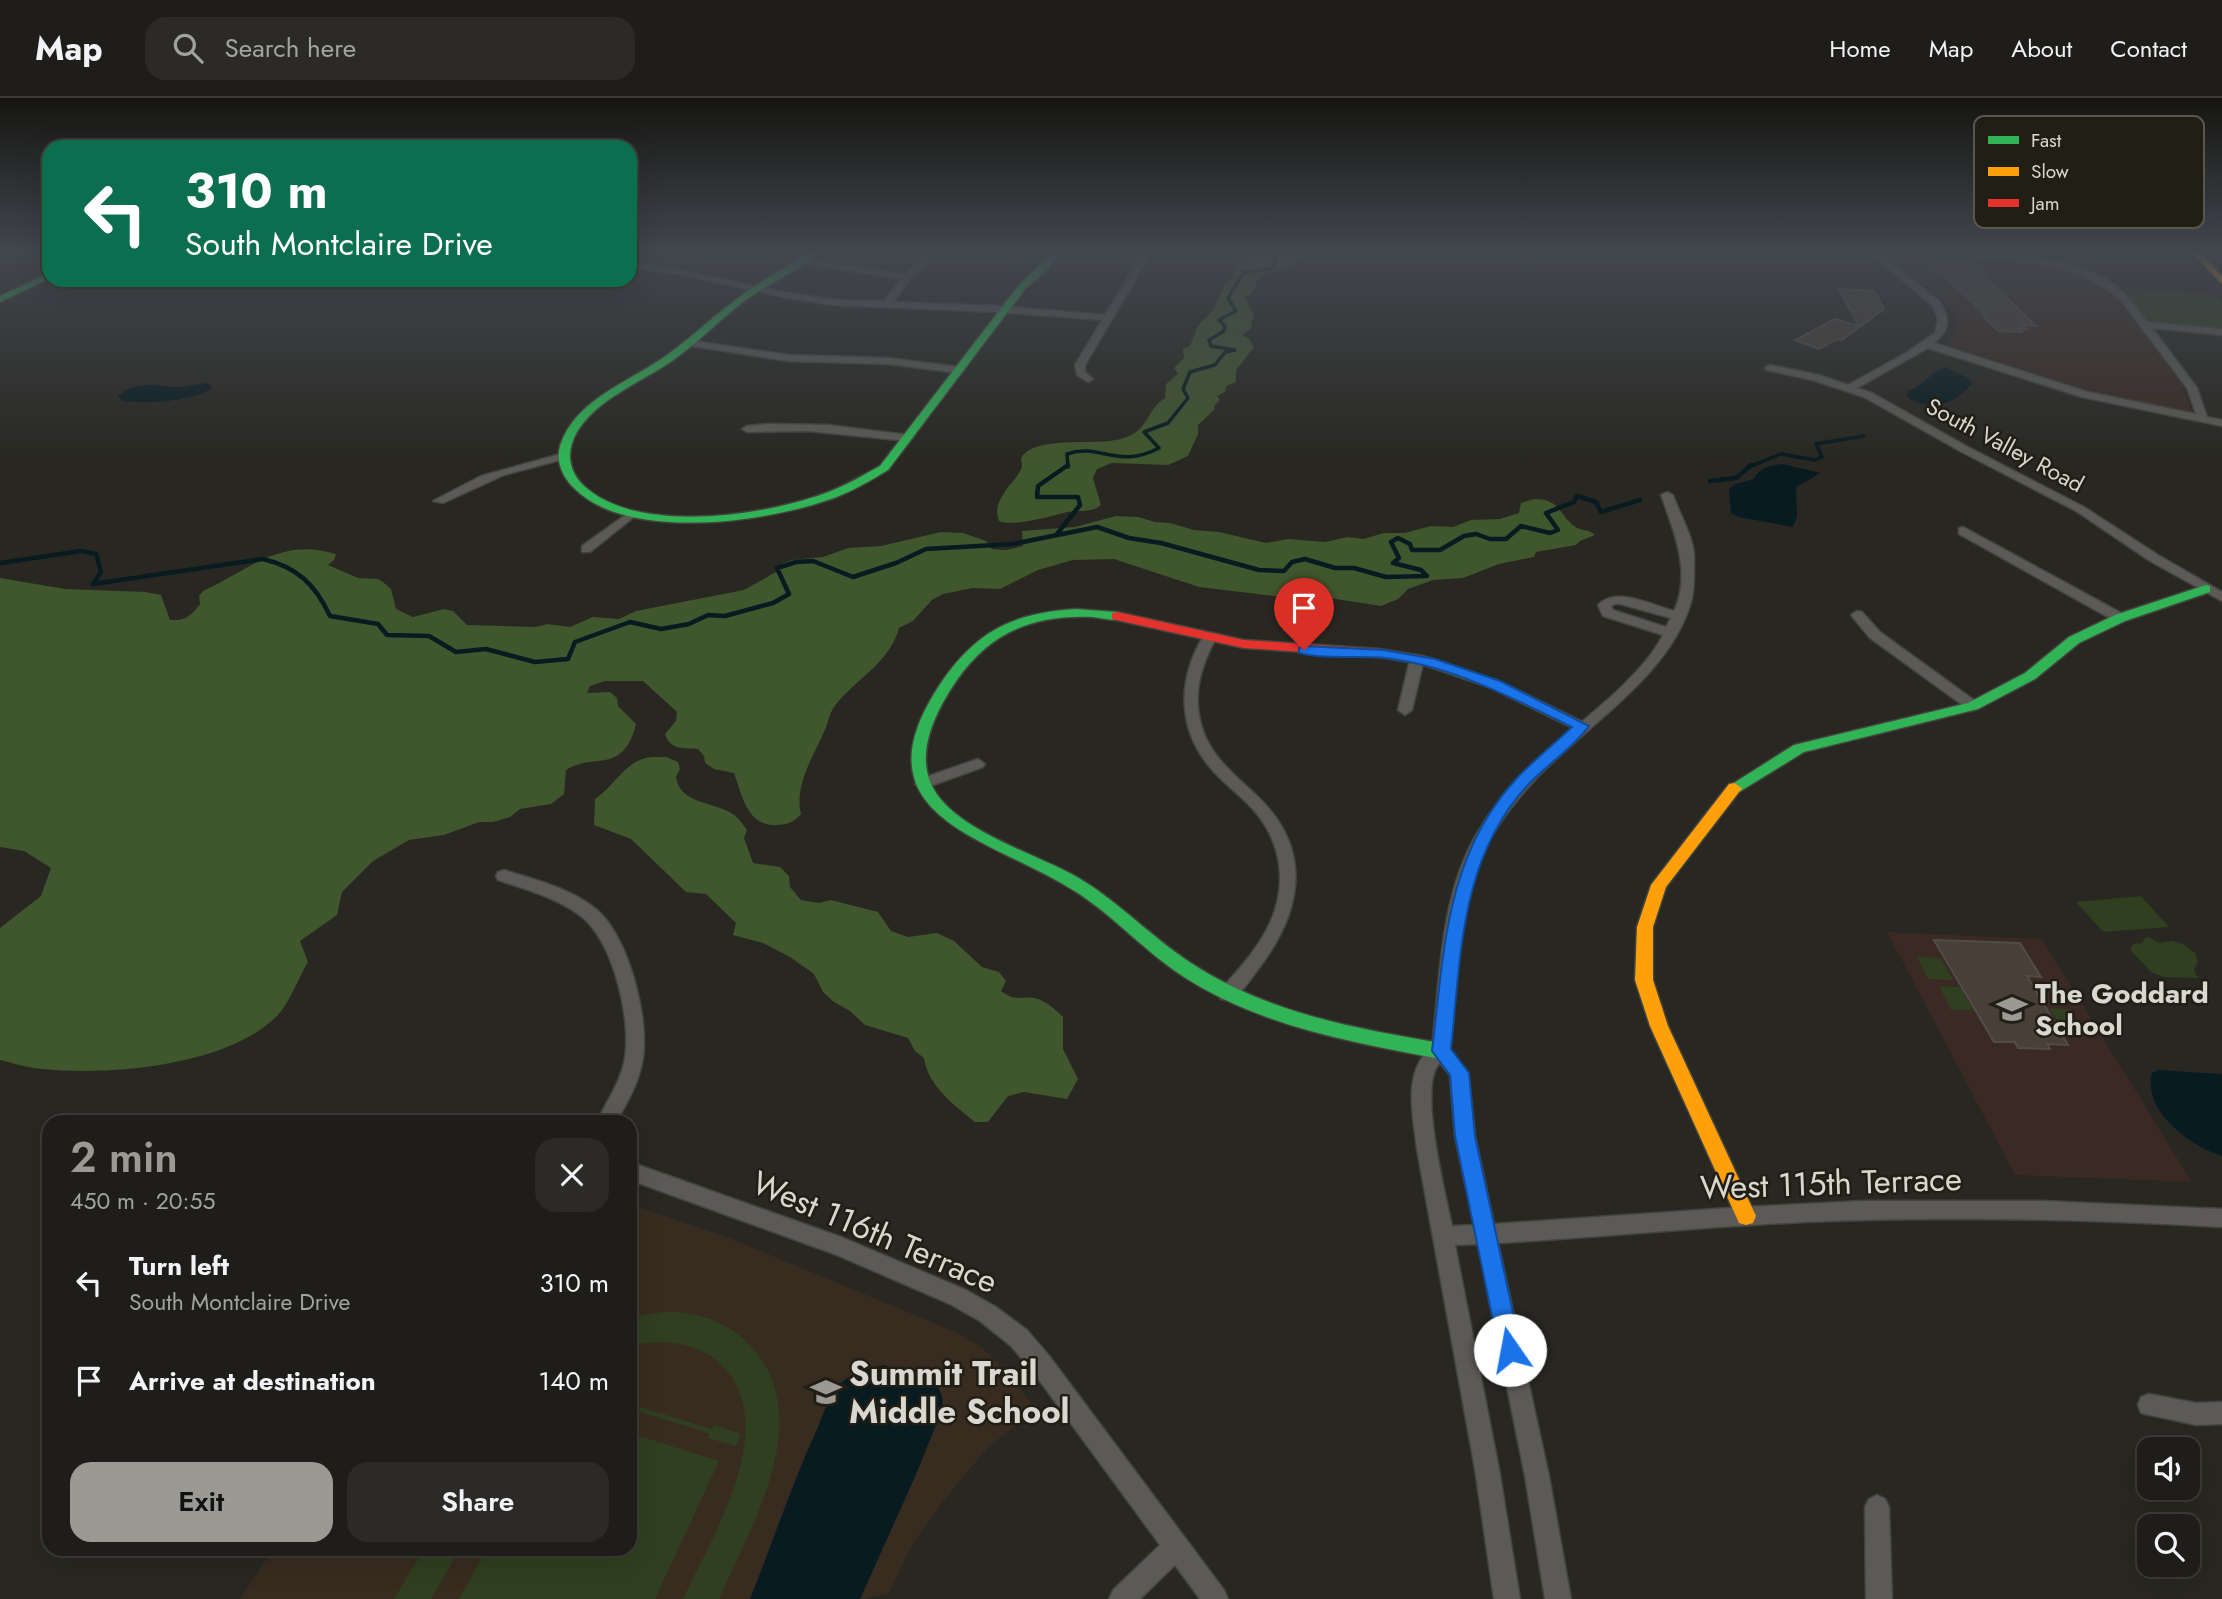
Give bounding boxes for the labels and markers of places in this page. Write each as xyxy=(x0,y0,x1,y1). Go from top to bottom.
pin xyxy=(1274,578,1334,650)
place label: The Goddard School xyxy=(2035,973,2209,1046)
school or university icon: The Goddard School xyxy=(1995,992,2029,1026)
place label: Summit Trail Middle School xyxy=(849,1350,1070,1435)
school or university icon: Summit Trail Middle School xyxy=(809,1375,843,1409)

